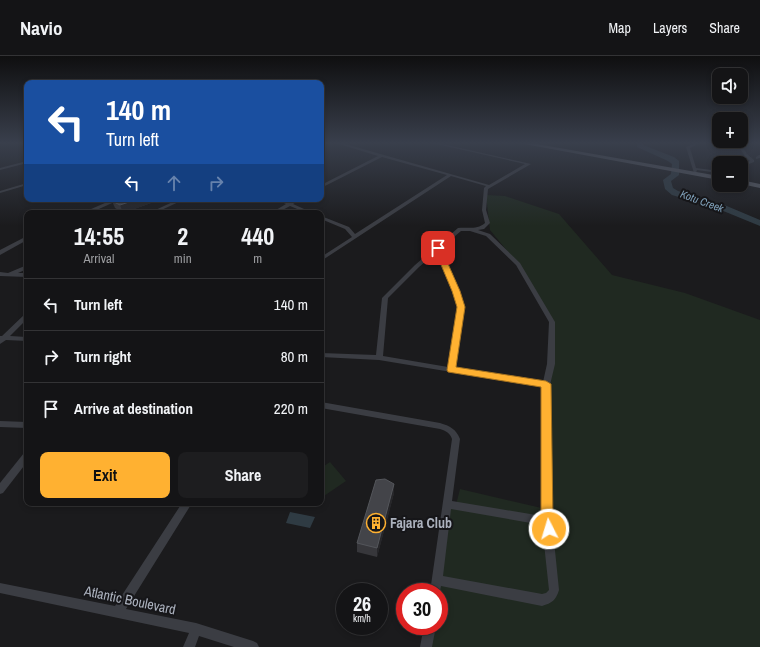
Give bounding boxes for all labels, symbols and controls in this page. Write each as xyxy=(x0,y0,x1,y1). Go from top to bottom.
text: Navio xyxy=(20,15,62,41)
text: Map xyxy=(609,19,631,37)
text: Layers xyxy=(653,19,687,37)
text: Share xyxy=(709,19,740,37)
map controls xyxy=(712,68,748,192)
button: sound xyxy=(712,68,748,104)
text: 140 m xyxy=(106,91,171,129)
icon: left xyxy=(40,96,92,148)
button: + xyxy=(712,112,748,148)
text: Turn left xyxy=(106,127,159,152)
button: − xyxy=(712,156,748,192)
icon: left xyxy=(121,172,143,194)
icon: ahead xyxy=(163,172,185,194)
icon: right xyxy=(205,172,227,194)
water label: Kotu Creek xyxy=(678,187,726,215)
text: 14:55 xyxy=(74,220,124,252)
text: 2 xyxy=(177,220,188,252)
text: 440 xyxy=(241,220,274,252)
pin xyxy=(421,231,455,265)
icon: arrive xyxy=(427,237,449,259)
text: Arrival xyxy=(84,250,114,267)
text: min xyxy=(174,250,192,267)
text: m xyxy=(253,250,262,267)
icon: left xyxy=(40,294,62,316)
text: Turn left xyxy=(74,294,122,315)
text: 140 m xyxy=(274,294,308,315)
icon: right xyxy=(40,346,62,368)
text: Turn right xyxy=(74,346,131,367)
text: 80 m xyxy=(281,346,308,367)
icon: arrive xyxy=(40,398,62,420)
text: Arrive at destination xyxy=(74,398,193,419)
text: 220 m xyxy=(274,398,308,419)
button: Exit xyxy=(40,452,170,498)
button: Share xyxy=(178,452,308,498)
position arrow xyxy=(528,508,570,550)
building icon: Fajara Club xyxy=(365,512,387,534)
place label: Fajara Club xyxy=(390,514,452,532)
street label: Atlantic Boulevard xyxy=(82,581,177,618)
speed limit sign: 30 xyxy=(396,583,448,635)
text: 26 xyxy=(353,590,371,617)
text: km/h xyxy=(353,612,371,625)

